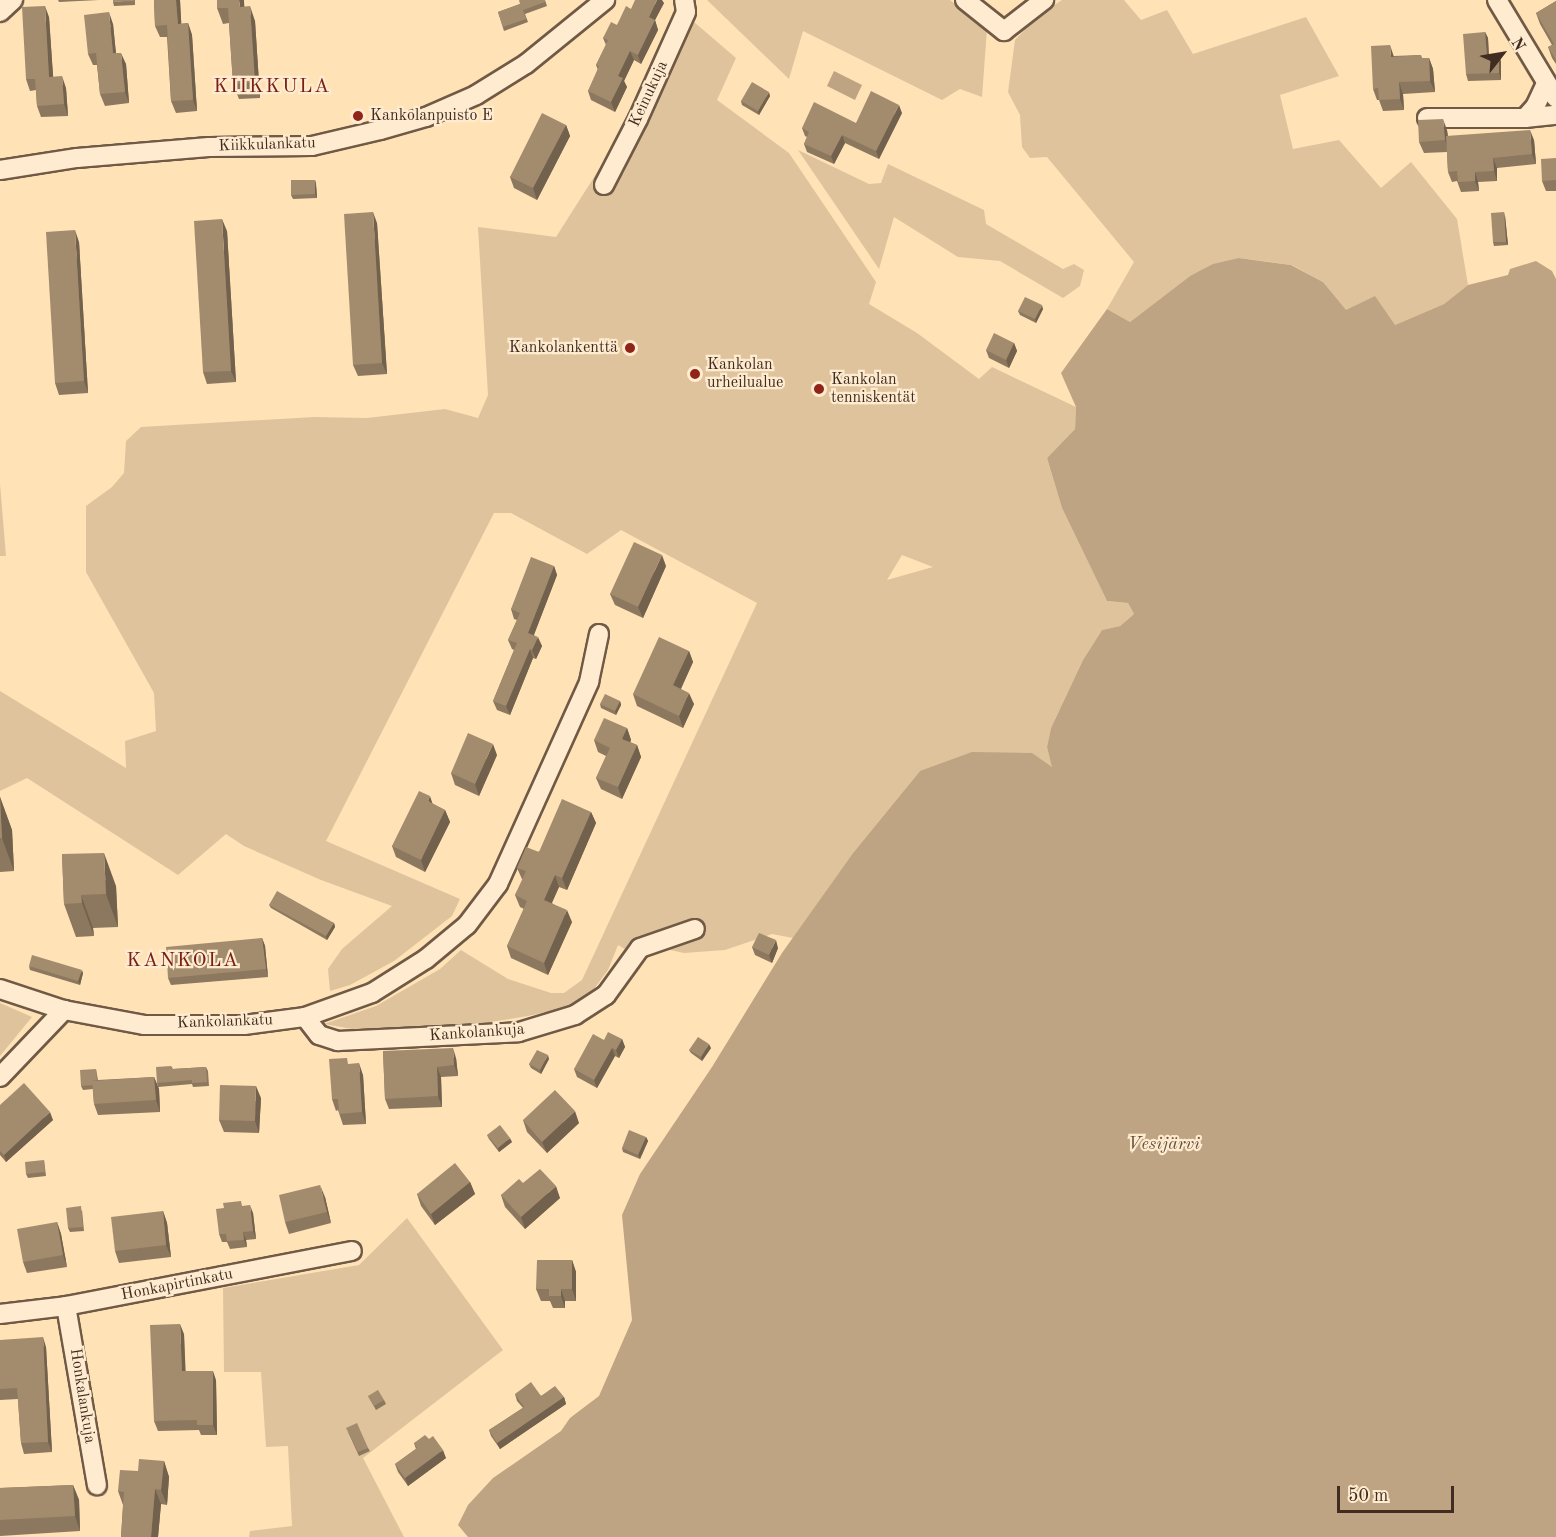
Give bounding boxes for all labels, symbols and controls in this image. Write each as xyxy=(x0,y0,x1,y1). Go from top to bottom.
north arrow xyxy=(1472,24,1532,84)
text: N xyxy=(1507,35,1527,54)
street label: Keinukuja xyxy=(625,58,673,130)
district label: KIIKKULA xyxy=(213,75,331,99)
place label: Kankolanpuisto E xyxy=(370,106,493,126)
marker: Kankolanpuisto E xyxy=(351,109,365,123)
street label: Kiikkulankatu xyxy=(218,134,316,156)
place label: Kankolankenttä xyxy=(509,338,618,358)
marker: Kankolankenttä xyxy=(623,341,637,355)
place label: Kankolan urheilualue xyxy=(707,355,783,393)
marker: Kankolan urheilualue xyxy=(688,367,702,381)
place label: Kankolan tenniskentät xyxy=(831,370,916,408)
marker: Kankolan tenniskentät xyxy=(812,382,826,396)
district label: KANKOLA xyxy=(126,949,240,973)
street label: Kankolankatu xyxy=(177,1011,273,1033)
street label: Kankolankuja xyxy=(429,1020,525,1046)
water label: Vesijärvi xyxy=(1128,1133,1200,1155)
street label: Honkapirtinkatu xyxy=(119,1265,235,1305)
street label: Honkalankuja xyxy=(65,1347,99,1445)
scale bar xyxy=(1340,1474,1457,1512)
text: 50 m xyxy=(1348,1487,1388,1505)

